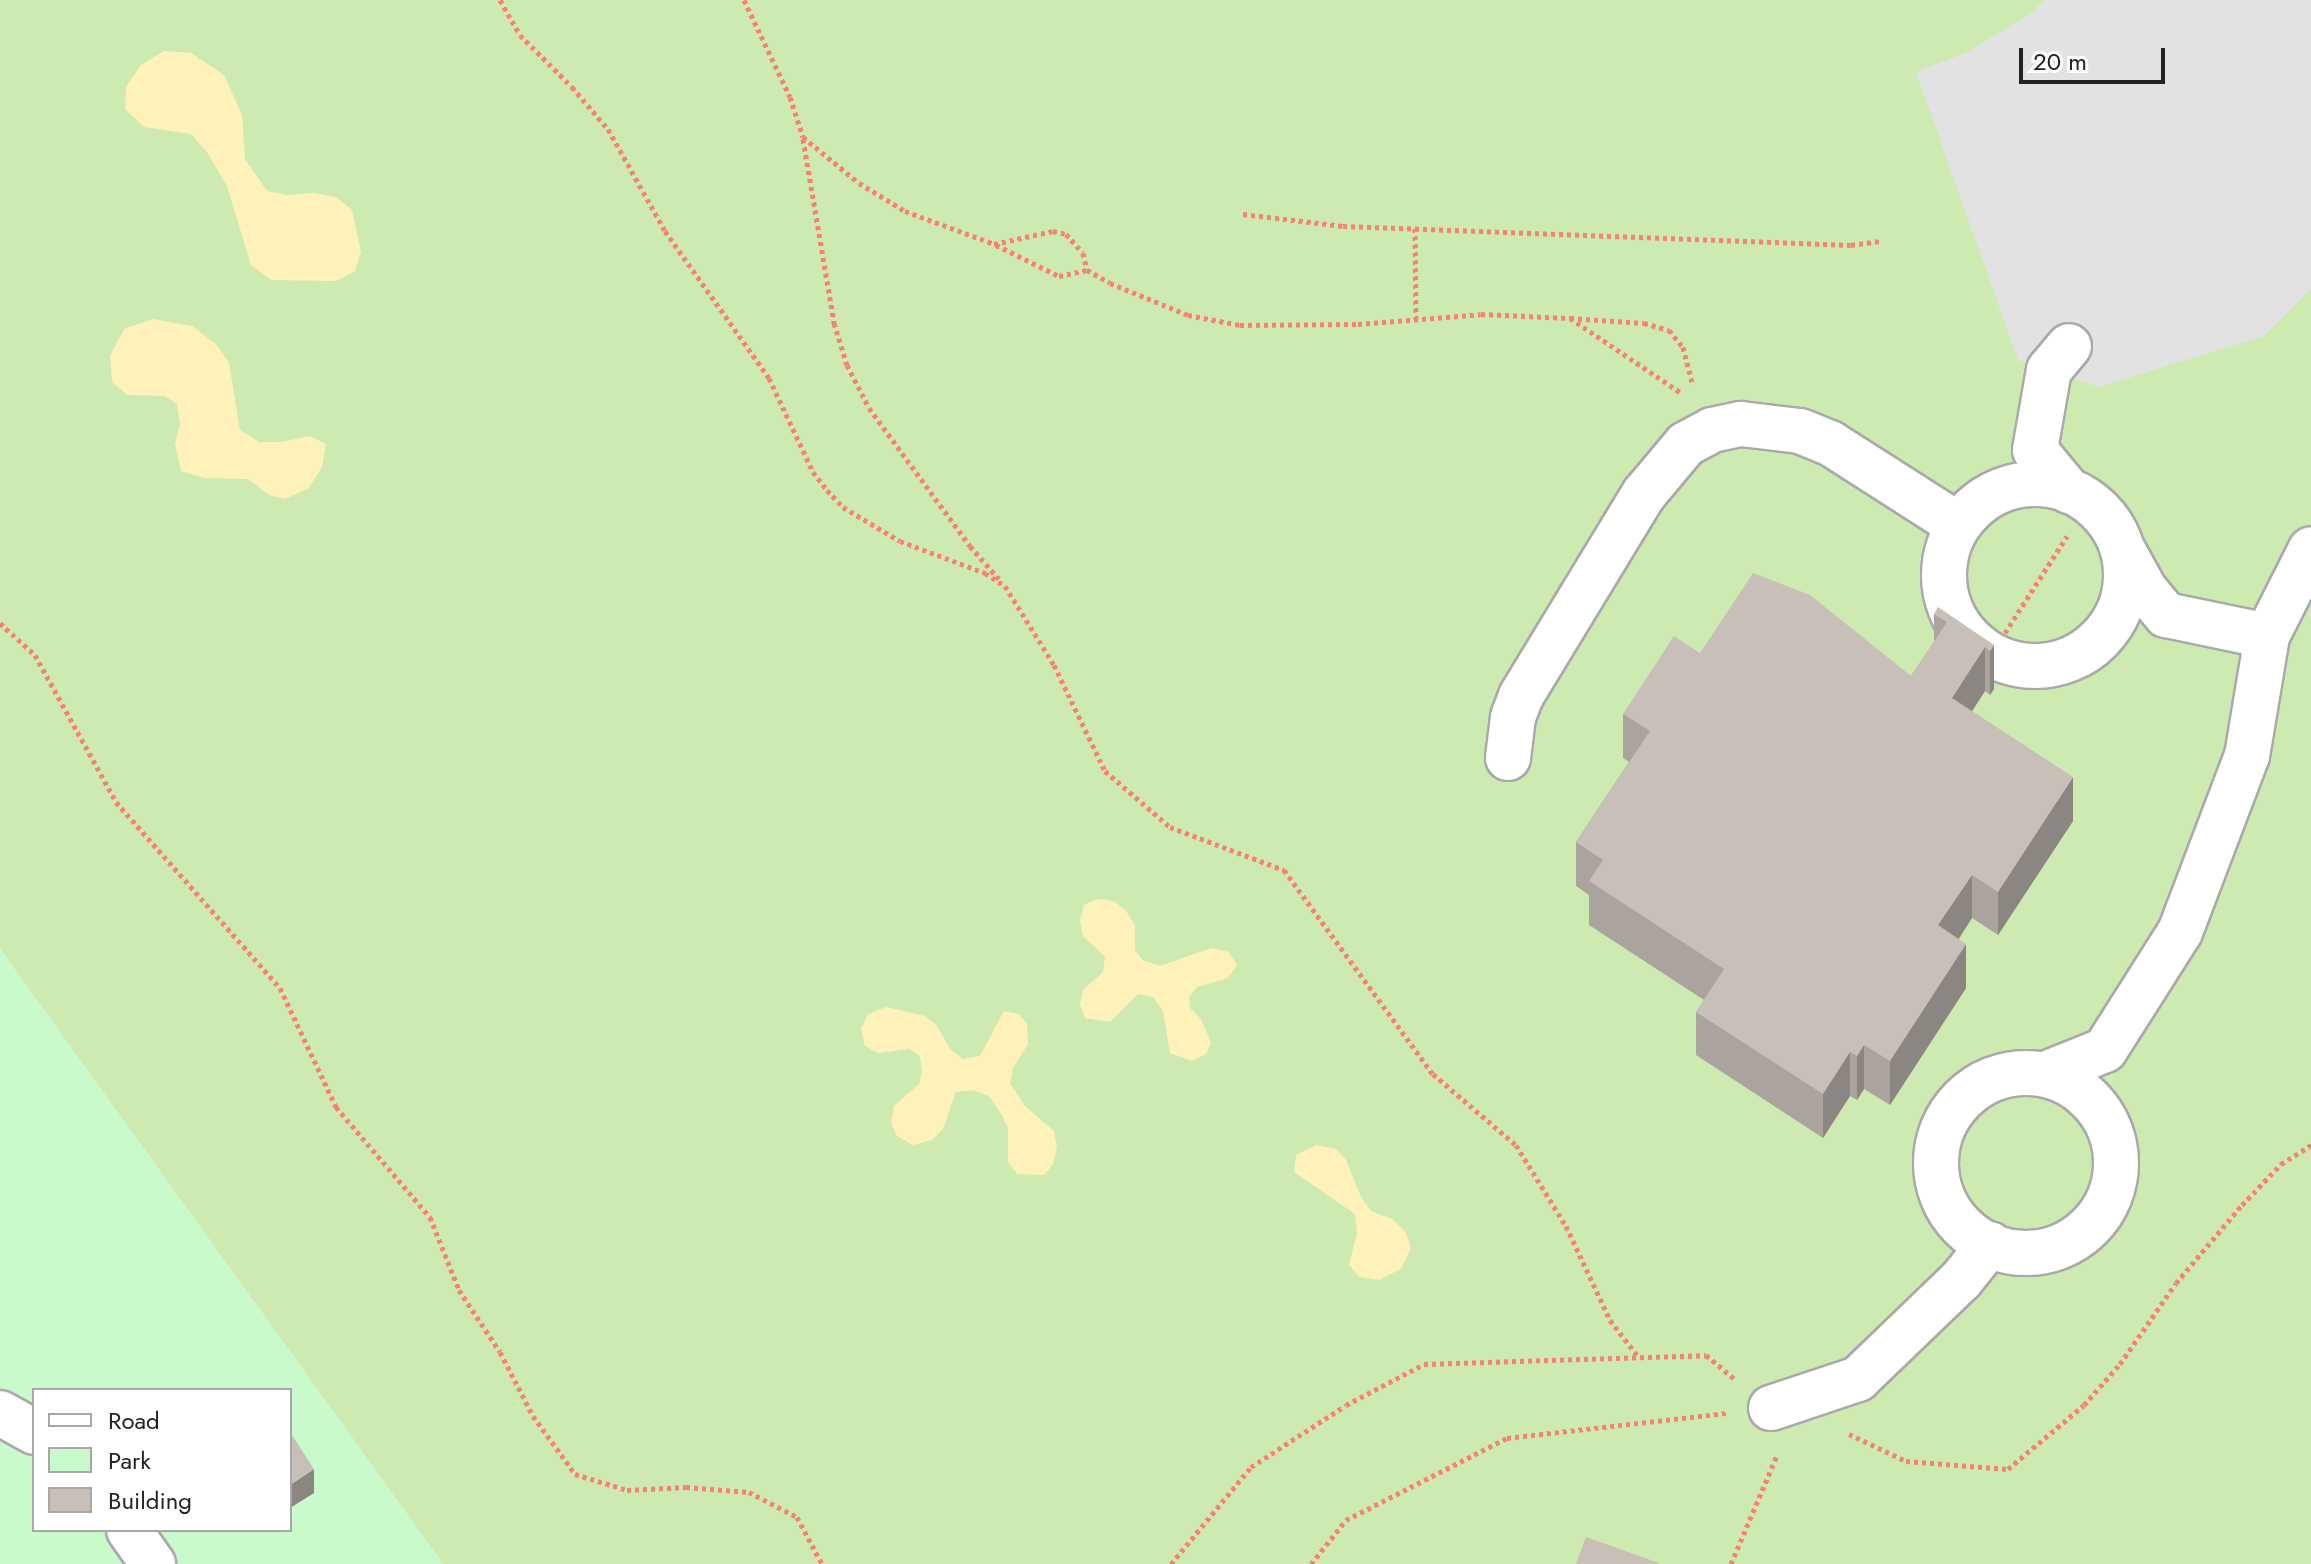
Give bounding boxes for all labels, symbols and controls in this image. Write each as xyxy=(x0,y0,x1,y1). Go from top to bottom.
scale bar xyxy=(2023,32,2169,82)
text: 20 m xyxy=(2033,44,2087,79)
legend xyxy=(32,1388,292,1532)
text: Road xyxy=(108,1403,160,1438)
text: Park xyxy=(108,1443,151,1478)
text: Building xyxy=(108,1483,192,1518)

